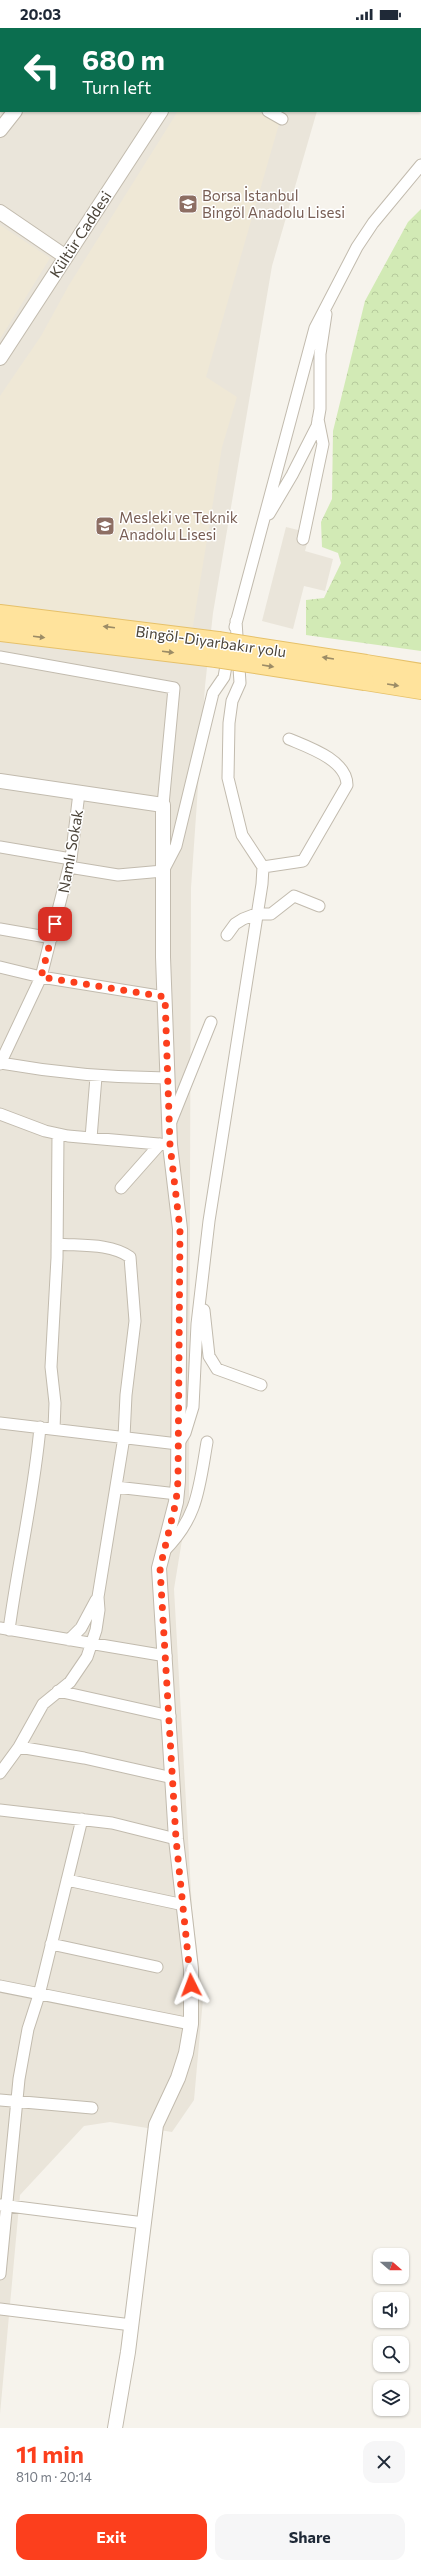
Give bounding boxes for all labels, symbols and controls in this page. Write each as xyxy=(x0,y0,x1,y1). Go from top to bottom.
text: 20:03 xyxy=(20,5,61,23)
text: 680 m xyxy=(82,42,165,76)
icon: left xyxy=(16,44,68,96)
text: Turn left xyxy=(82,76,151,98)
place label: Borsa İstanbul Bingöl Anadolu Lisesi xyxy=(202,186,345,221)
street label: Kültür Caddesi xyxy=(45,187,115,281)
school or university icon: Borsa İstanbul Bingöl Anadolu Lisesi xyxy=(177,193,199,215)
place label: Mesleki ve Teknik Anadolu Lisesi xyxy=(119,508,238,543)
school or university icon: Mesleki ve Teknik Anadolu Lisesi xyxy=(94,515,116,537)
street label: Bingöl-Diyarbakır yolu xyxy=(135,622,287,660)
one-way arrow xyxy=(103,624,115,631)
one-way arrow xyxy=(33,634,45,640)
one-way arrow xyxy=(162,649,174,655)
one-way arrow xyxy=(322,655,334,661)
one-way arrow xyxy=(262,663,275,669)
one-way arrow xyxy=(387,682,399,688)
street label: Namlı Sokak xyxy=(54,808,86,894)
pin xyxy=(38,907,72,941)
icon: arrive xyxy=(44,913,66,935)
position arrow xyxy=(170,1964,212,2006)
north arrow xyxy=(373,2248,409,2284)
map controls xyxy=(373,2248,409,2416)
button: sound xyxy=(373,2292,409,2328)
button: search xyxy=(373,2336,409,2372)
button: layers xyxy=(373,2380,409,2416)
text: 11 min xyxy=(16,2439,84,2468)
button: close xyxy=(363,2441,405,2483)
text: 810 m · 20:14 xyxy=(16,2469,92,2485)
button: Exit xyxy=(16,2514,207,2560)
button: Share xyxy=(215,2514,405,2560)

